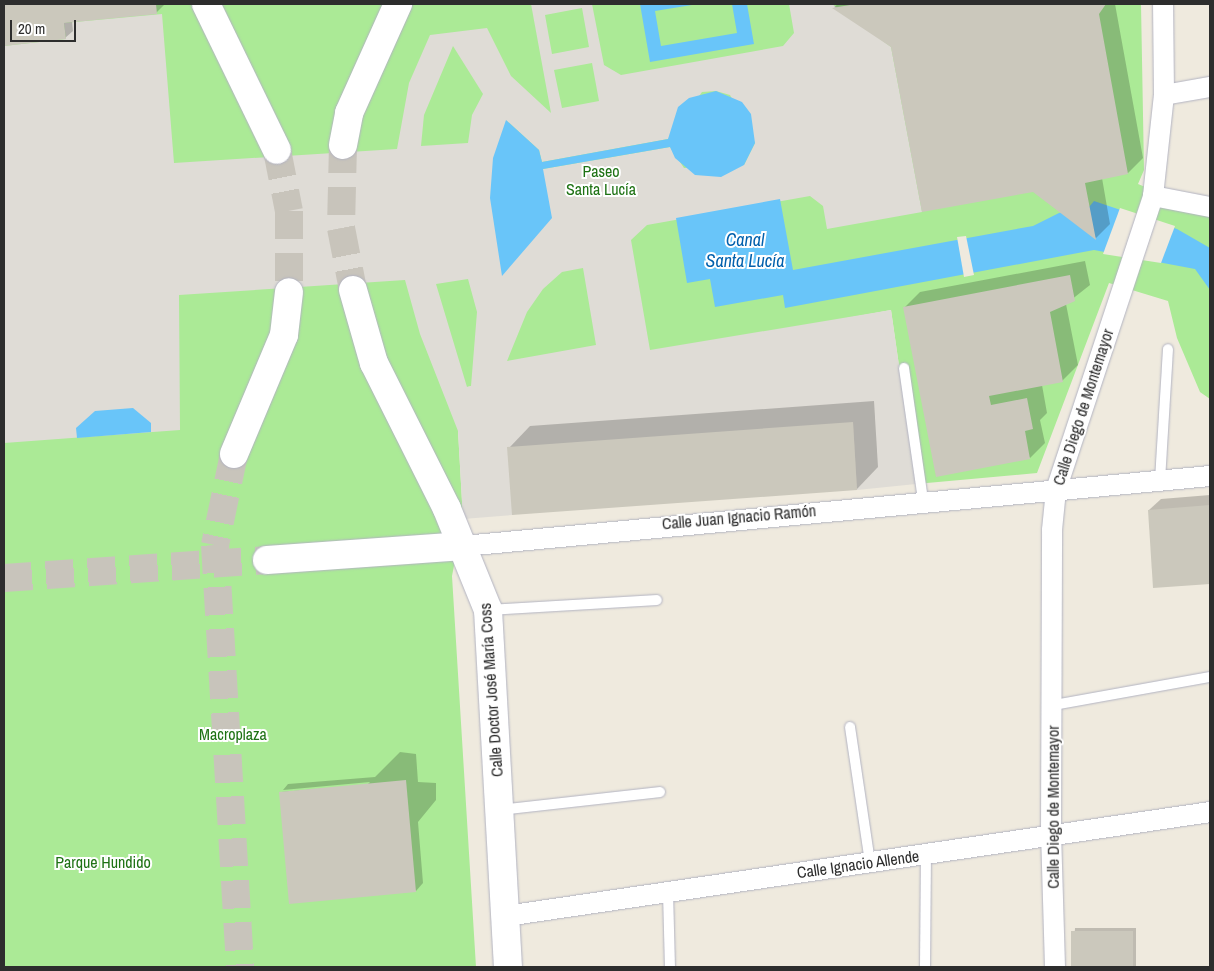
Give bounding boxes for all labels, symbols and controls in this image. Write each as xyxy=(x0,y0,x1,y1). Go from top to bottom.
scale bar xyxy=(12,10,79,42)
text: 20 m xyxy=(18,18,45,39)
park label: Paseo Santa Lucía xyxy=(566,161,636,199)
water label: Canal Santa Lucía xyxy=(706,230,784,272)
street label: Calle Diego de Montemayor xyxy=(1049,326,1117,488)
street label: Calle Juan Ignacio Ramón xyxy=(661,501,817,533)
street label: Calle Doctor José María Coss xyxy=(475,602,507,778)
park label: Macroplaza xyxy=(199,724,267,744)
street label: Calle Diego de Montemayor xyxy=(1043,725,1063,889)
street label: Calle Ignacio Allende xyxy=(795,846,921,882)
park label: Parque Hundido xyxy=(55,852,151,872)

